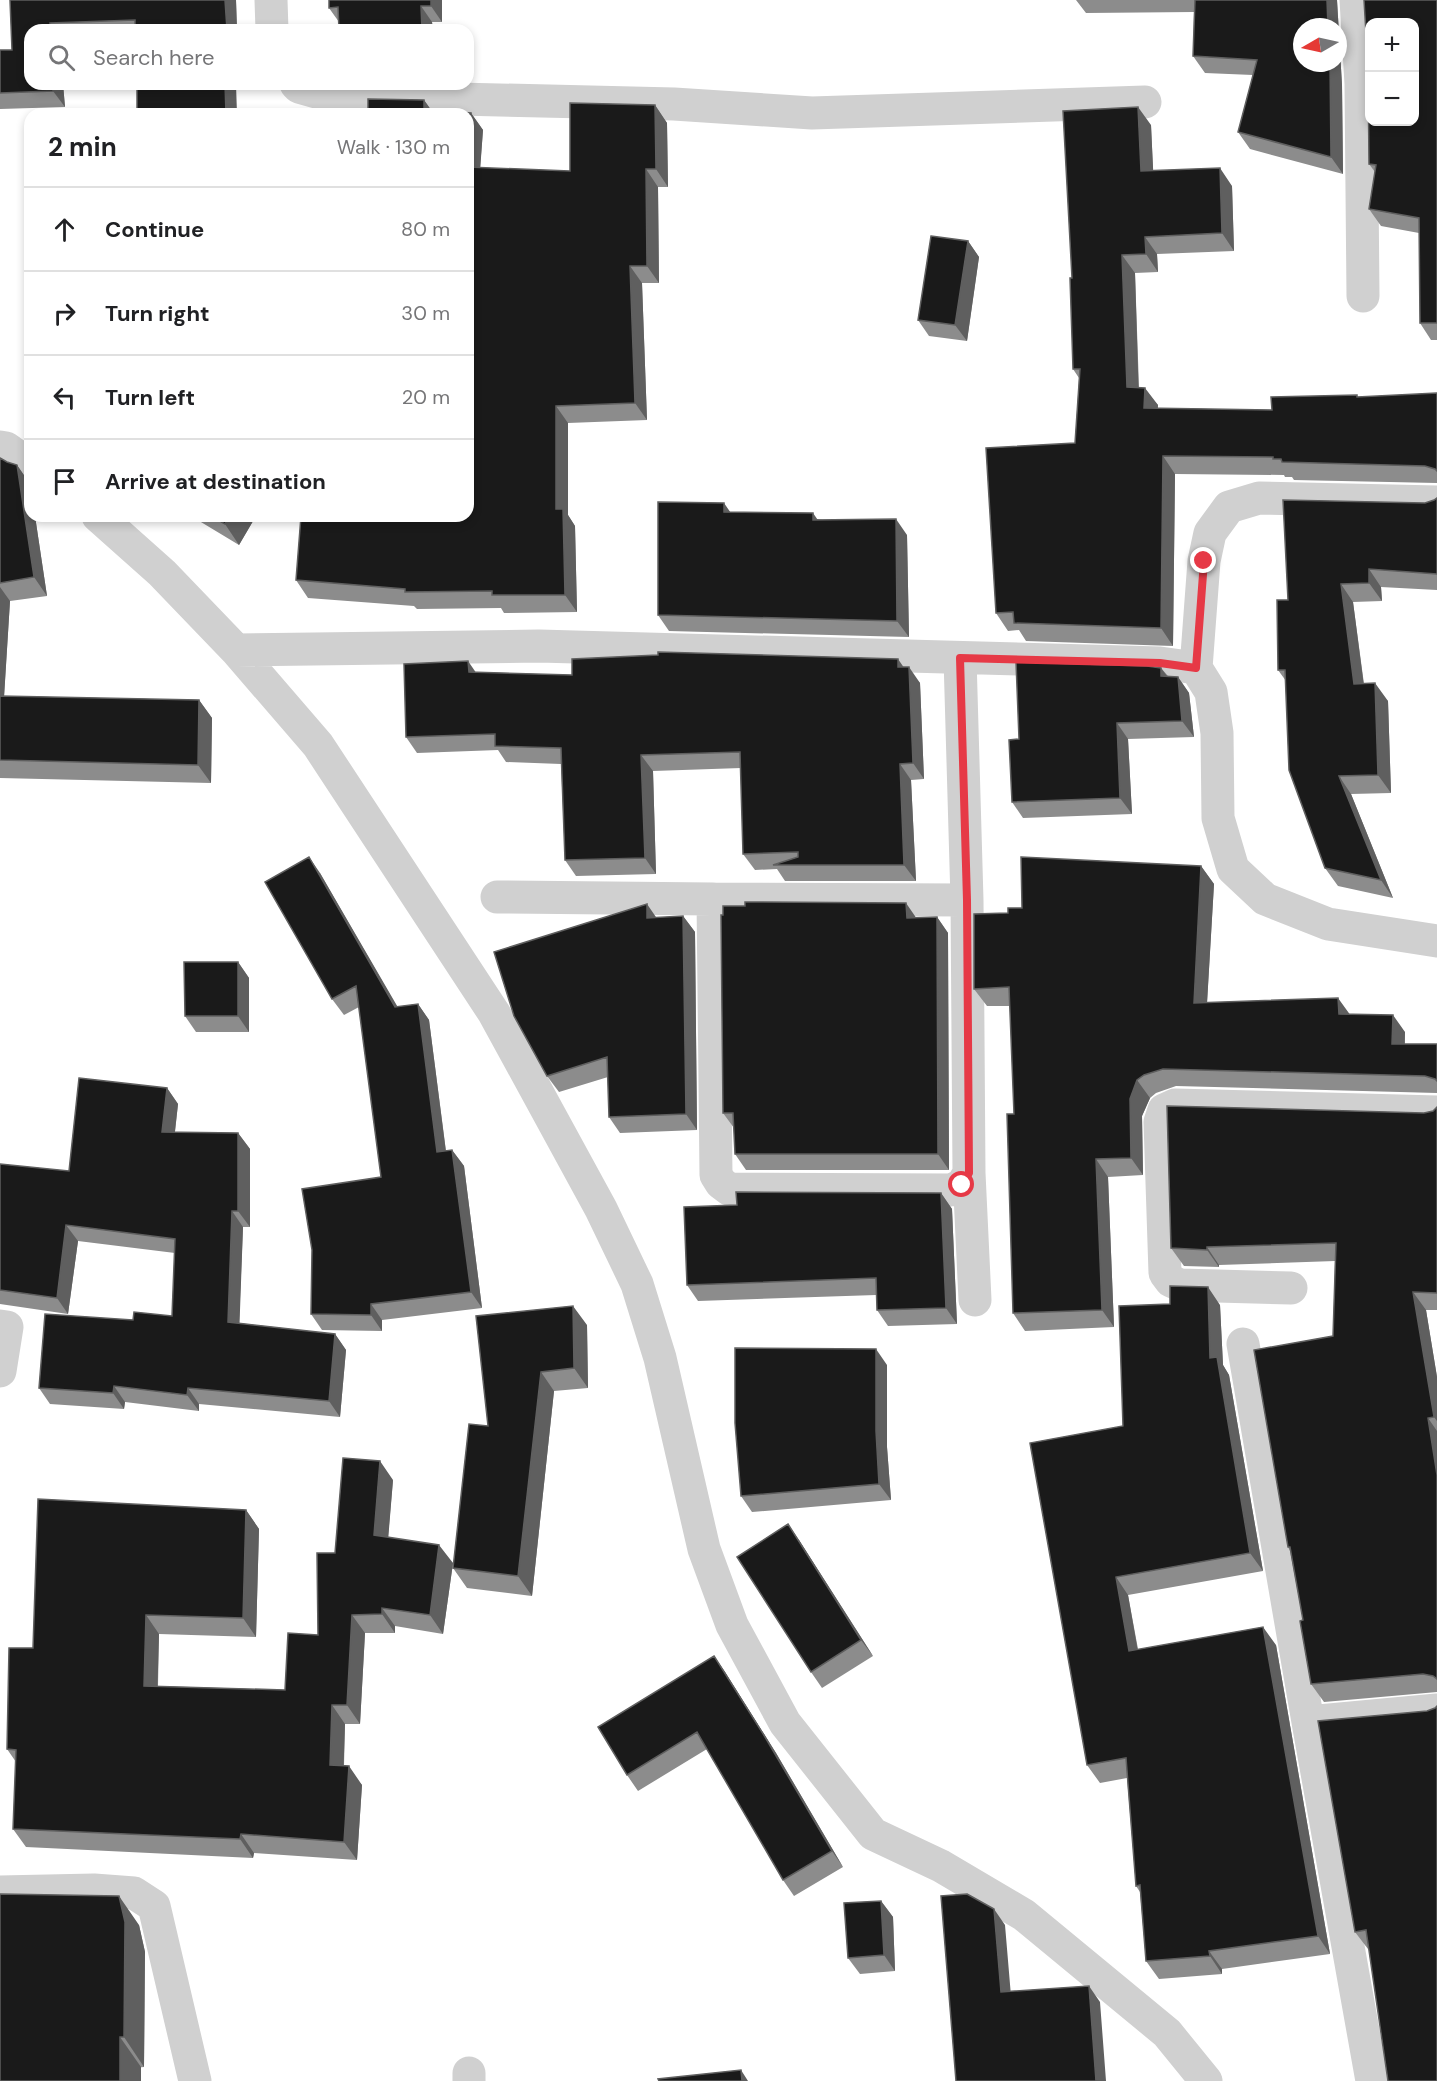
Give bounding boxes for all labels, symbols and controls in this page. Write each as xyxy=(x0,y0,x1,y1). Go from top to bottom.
north arrow xyxy=(1293,18,1347,72)
map controls xyxy=(1365,18,1419,126)
button: + xyxy=(1365,18,1419,72)
search box xyxy=(24,24,474,90)
icon: search xyxy=(45,41,78,74)
text: Search here xyxy=(93,43,214,72)
button: − xyxy=(1365,72,1419,126)
text: 2 min xyxy=(48,130,117,164)
text: Walk · 130 m xyxy=(337,134,450,160)
icon: ahead xyxy=(48,213,81,246)
text: Continue xyxy=(105,215,204,244)
text: 80 m xyxy=(401,216,450,242)
icon: right xyxy=(48,297,81,330)
text: Turn right xyxy=(105,299,210,328)
text: 30 m xyxy=(401,300,450,326)
icon: left xyxy=(48,381,81,414)
text: Turn left xyxy=(105,383,195,412)
text: 20 m xyxy=(402,384,450,410)
icon: arrive xyxy=(48,465,81,498)
text: Arrive at destination xyxy=(105,467,326,496)
route end xyxy=(1190,547,1216,573)
route start xyxy=(948,1171,974,1197)

